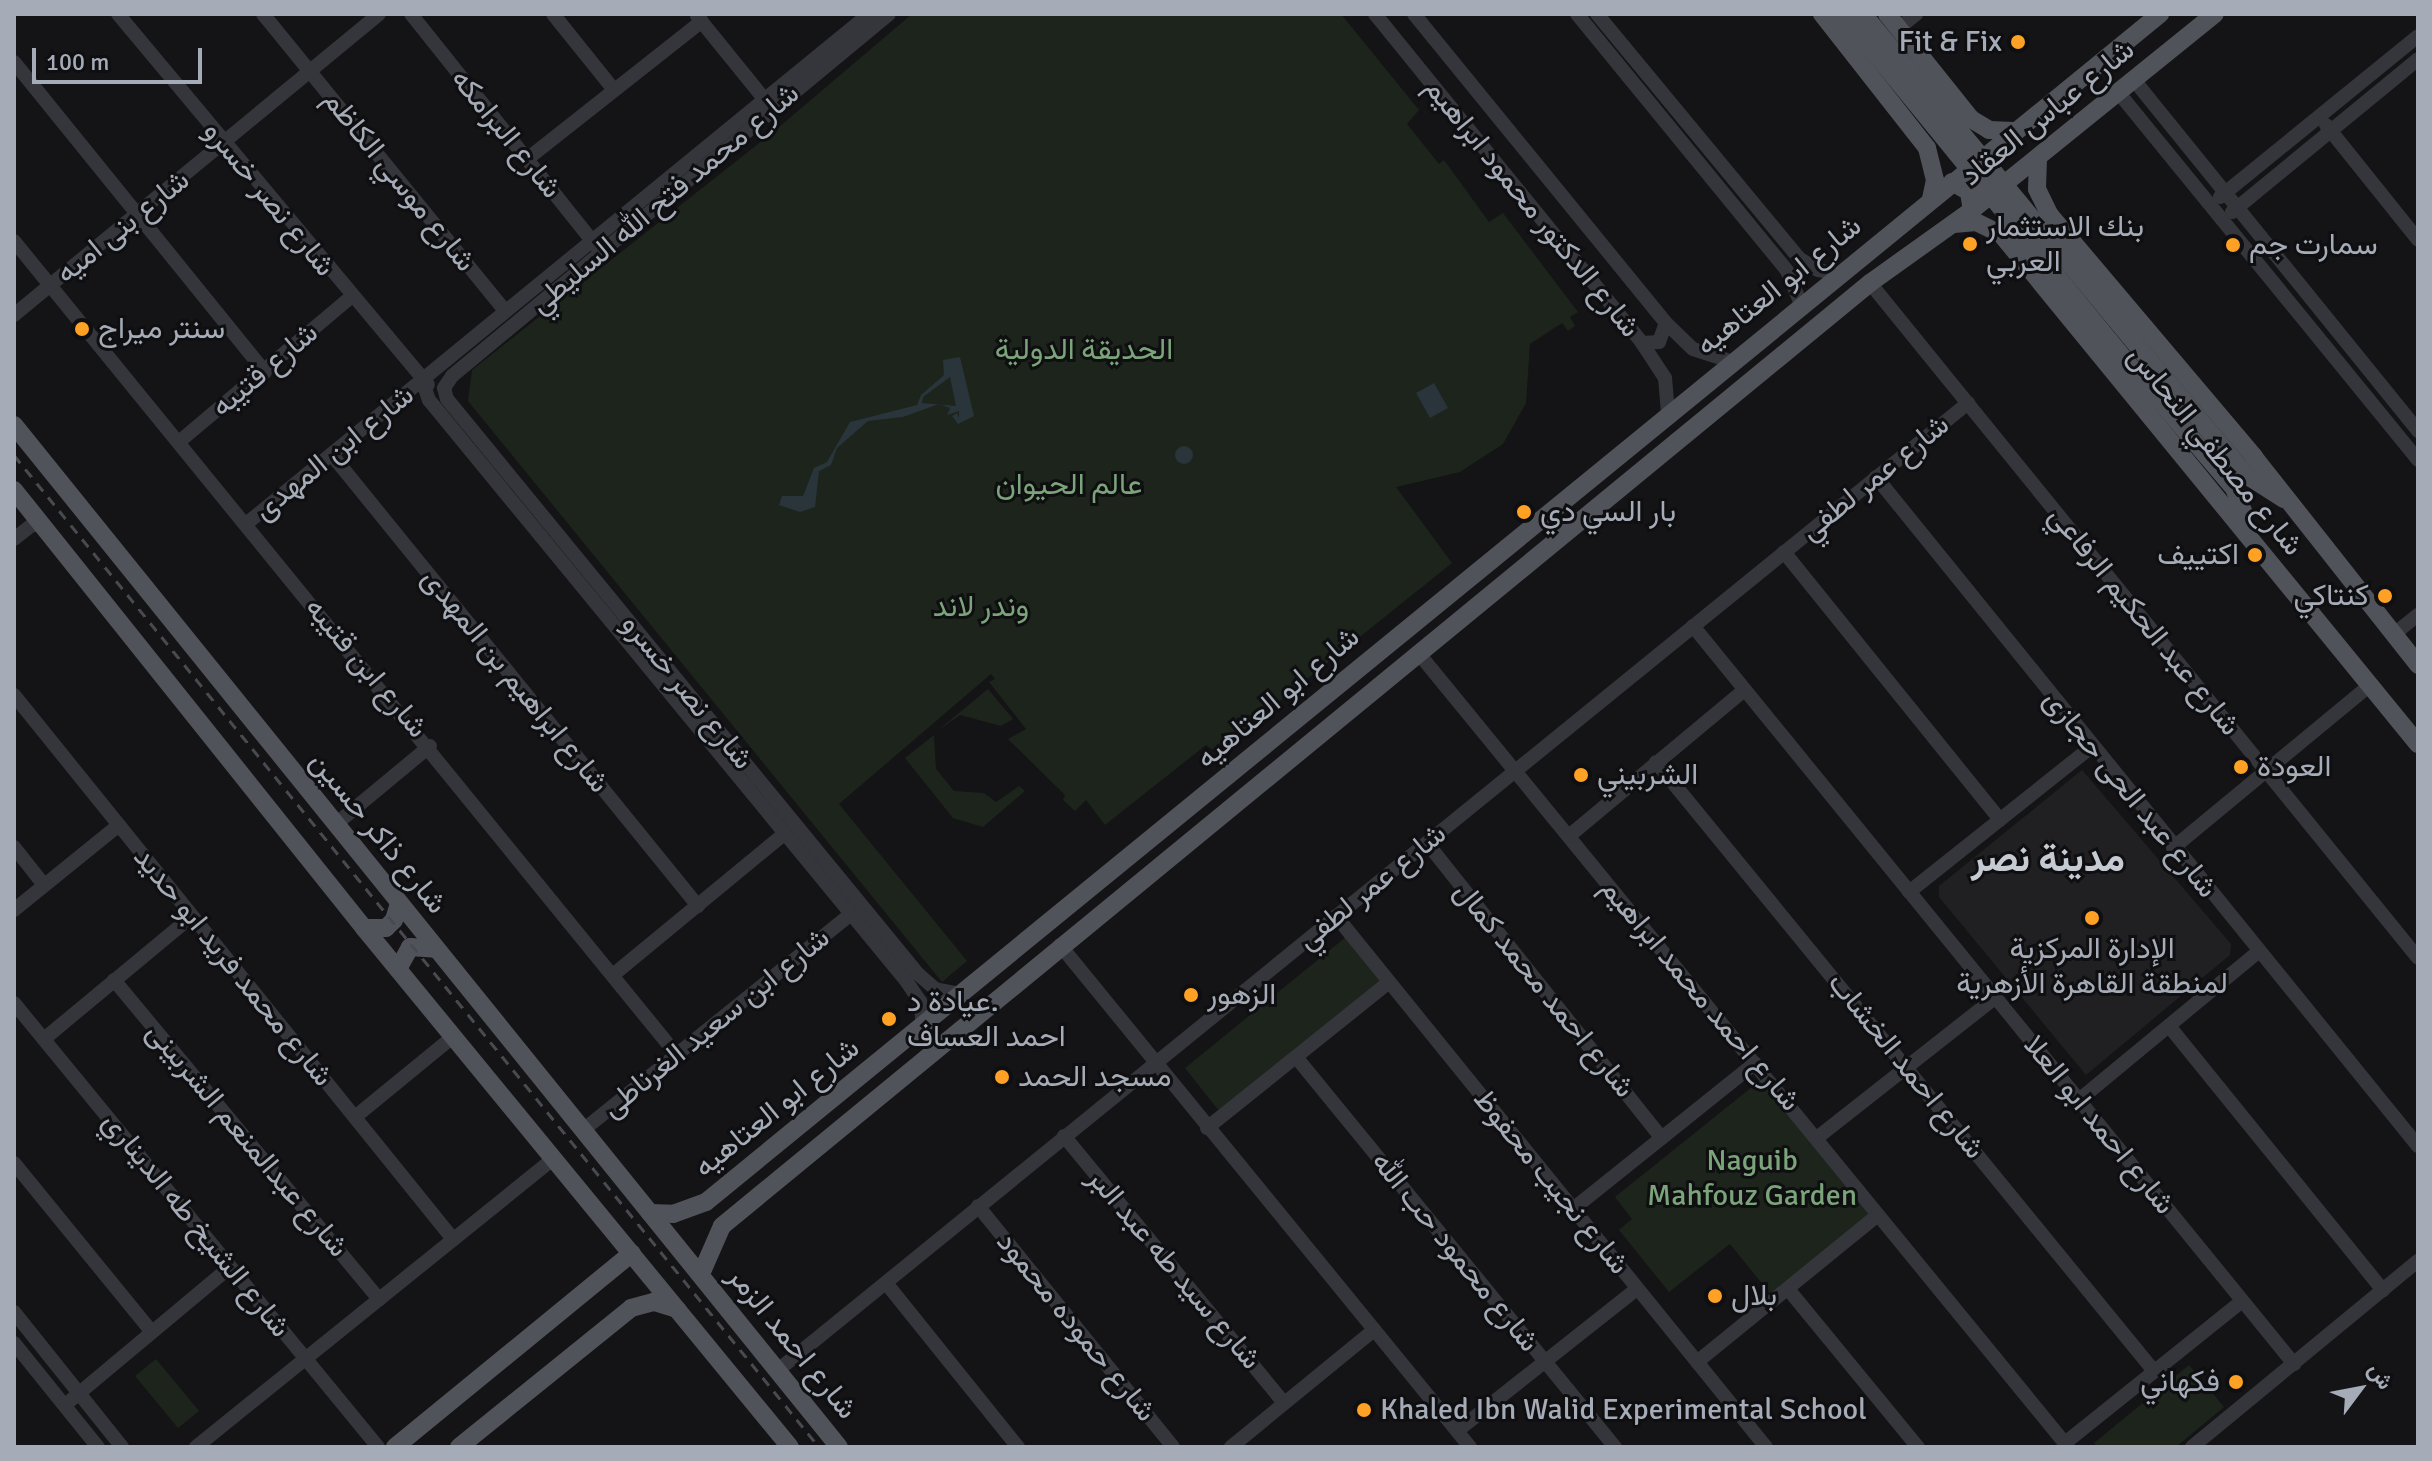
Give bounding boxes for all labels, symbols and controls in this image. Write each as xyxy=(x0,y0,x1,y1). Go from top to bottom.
place label: Fit & Fix xyxy=(1899,24,2002,60)
scale bar xyxy=(36,32,206,82)
street label: شارع عباس العقاد xyxy=(1954,32,2142,194)
marker: Fit & Fix xyxy=(2009,33,2027,51)
text: 100 m xyxy=(46,47,109,77)
street label: شارع البرامكه xyxy=(443,62,569,206)
street label: شارع الدكتور محمود ابراهيم xyxy=(1416,71,1648,345)
street label: شارع محمد فتح الله السليطي xyxy=(523,76,807,322)
street label: شارع موسي الكاظم xyxy=(315,83,483,279)
street label: شارع نصر خسرو xyxy=(195,114,343,284)
street label: شارع بنى اميه xyxy=(49,162,197,292)
street label: شارع ابو العتاهيه xyxy=(1689,208,1869,364)
place label: بنك الاستثمار العربي xyxy=(1986,209,2144,280)
place label: سمارت جم xyxy=(2249,227,2378,263)
marker: بنك الاستثمار العربي xyxy=(1961,235,1979,253)
marker: سمارت جم xyxy=(2224,236,2242,254)
place label: سنتر ميراج xyxy=(98,311,225,347)
street label: شارع قتيبه xyxy=(204,315,326,425)
marker: سنتر ميراج xyxy=(73,320,91,338)
park label: الحديقة الدولية xyxy=(995,332,1173,368)
street label: شارع مصطفي النحاس xyxy=(2119,339,2311,563)
street label: شارع ابن المهدى xyxy=(247,377,421,529)
street label: شارع عمر لطفي xyxy=(1793,407,1957,549)
park label: عالم الحيوان xyxy=(996,467,1142,503)
place label: بار السي دي xyxy=(1540,494,1676,530)
street label: شارع عبد الحكيم الرفاعي xyxy=(2040,499,2248,743)
marker: بار السي دي xyxy=(1515,503,1533,521)
place label: اكتييف xyxy=(2157,537,2239,573)
marker: اكتييف xyxy=(2246,546,2264,564)
street label: شارع ابراهيم بن المهدى xyxy=(413,561,617,801)
place label: كنتاكي xyxy=(2293,578,2369,614)
marker: كنتاكي xyxy=(2376,587,2394,605)
park label: وندر لاند xyxy=(933,589,1029,625)
street label: شارع ابن قتيبه xyxy=(297,590,435,746)
street label: شارع نصر خسرو xyxy=(613,607,761,777)
street label: شارع ابو العتاهيه xyxy=(1189,619,1367,777)
street label: شارع عبد الحى حجازى xyxy=(2035,683,2225,905)
street label: شارع ذاكر حسين xyxy=(301,744,455,922)
place label: العودة xyxy=(2257,749,2331,785)
place label: الشربيني xyxy=(1597,757,1698,793)
marker: العودة xyxy=(2232,758,2250,776)
marker: الشربيني xyxy=(1572,766,1590,784)
street label: شارع عمر لطفي xyxy=(1290,816,1454,958)
district label: مدينة نصر xyxy=(1971,836,2125,882)
street label: شارع محمد فريد ابو حديد xyxy=(125,840,341,1094)
street label: شارع احمد محمد ابراهيم xyxy=(1592,871,1808,1119)
street label: شارع احمد محمد كمال xyxy=(1446,875,1642,1105)
marker: الإدارة المركزية لمنطقة القاهرة الأزهرية xyxy=(2083,909,2101,927)
street label: شارع ابن سعيد الغرناطى xyxy=(595,920,837,1126)
place label: الإدارة المركزية لمنطقة القاهرة الأزهرية xyxy=(1956,931,2228,1002)
street label: شارع احمد الخشاب xyxy=(1820,966,1992,1166)
place label: الزهور xyxy=(1207,977,1276,1013)
place label: عيادة د. احمد العساف xyxy=(907,984,1066,1054)
marker: الزهور xyxy=(1182,986,1200,1004)
marker: عيادة د. احمد العساف xyxy=(878,1008,900,1030)
street label: شارع عبدالمنعم الشربينى xyxy=(138,1015,356,1265)
street label: شارع احمد ابو العلا xyxy=(2016,1028,2182,1222)
street label: شارع ابو العتاهيه xyxy=(687,1030,867,1186)
place label: مسجد الحمد xyxy=(1018,1059,1172,1095)
marker: مسجد الحمد xyxy=(993,1068,1011,1086)
street label: شارع نجيب محفوظ xyxy=(1465,1082,1637,1282)
street label: شارع الشيخ طه الديناري xyxy=(94,1105,298,1345)
park label: Naguib Mahfouz Garden xyxy=(1647,1143,1857,1214)
street label: شارع محمود حب الله xyxy=(1363,1145,1547,1359)
street label: شارع سيد طه عبد البر xyxy=(1079,1161,1269,1377)
street label: شارع حموده محمود xyxy=(988,1225,1164,1429)
street label: شارع احمد الزمر xyxy=(719,1259,865,1427)
place label: بلال xyxy=(1731,1278,1777,1314)
marker: بلال xyxy=(1706,1287,1724,1305)
north arrow xyxy=(2320,1349,2400,1429)
text: ش xyxy=(2362,1358,2399,1394)
place label: فكهاني xyxy=(2140,1364,2220,1400)
marker: فكهاني xyxy=(2227,1373,2245,1391)
place label: Khaled Ibn Walid Experimental School xyxy=(1380,1392,1867,1428)
marker: Khaled Ibn Walid Experimental School xyxy=(1355,1401,1373,1419)

